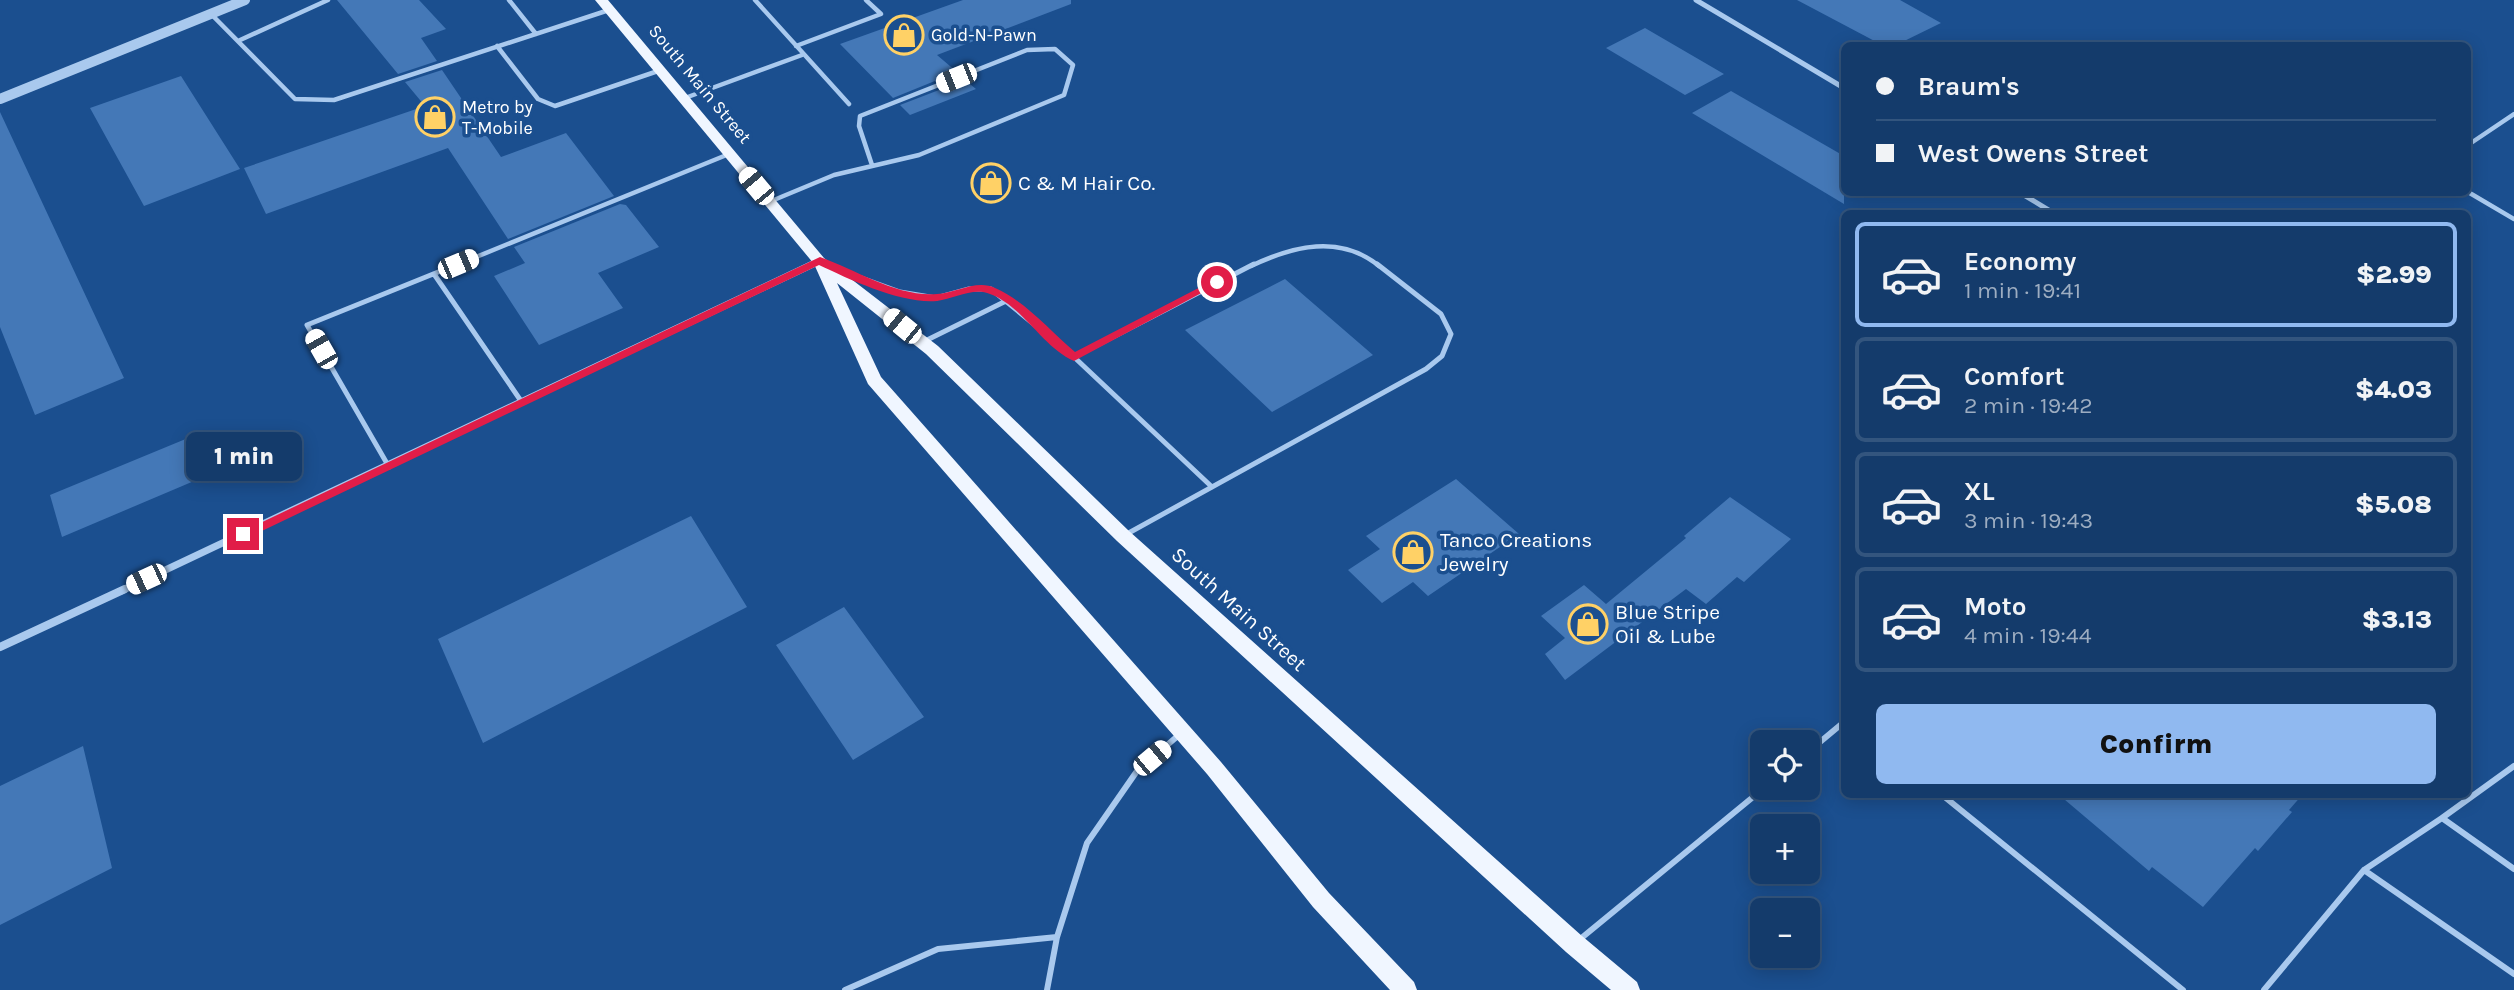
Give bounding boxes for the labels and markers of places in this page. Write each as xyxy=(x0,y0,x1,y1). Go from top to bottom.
shop icon: Gold-N-Pawn xyxy=(883,14,925,56)
place label: Gold-N-Pawn xyxy=(931,24,1037,46)
shop icon: Metro by T-Mobile xyxy=(414,96,456,138)
place label: Metro by T-Mobile xyxy=(462,96,534,139)
shop icon: C & M Hair Co. xyxy=(970,162,1012,204)
place label: C & M Hair Co. xyxy=(1018,171,1156,195)
place label: Tanco Creations Jewelry xyxy=(1440,528,1592,576)
shop icon: Tanco Creations Jewelry xyxy=(1392,531,1434,573)
place label: Blue Stripe Oil & Lube xyxy=(1615,600,1720,648)
shop icon: Blue Stripe Oil & Lube xyxy=(1567,603,1609,645)

